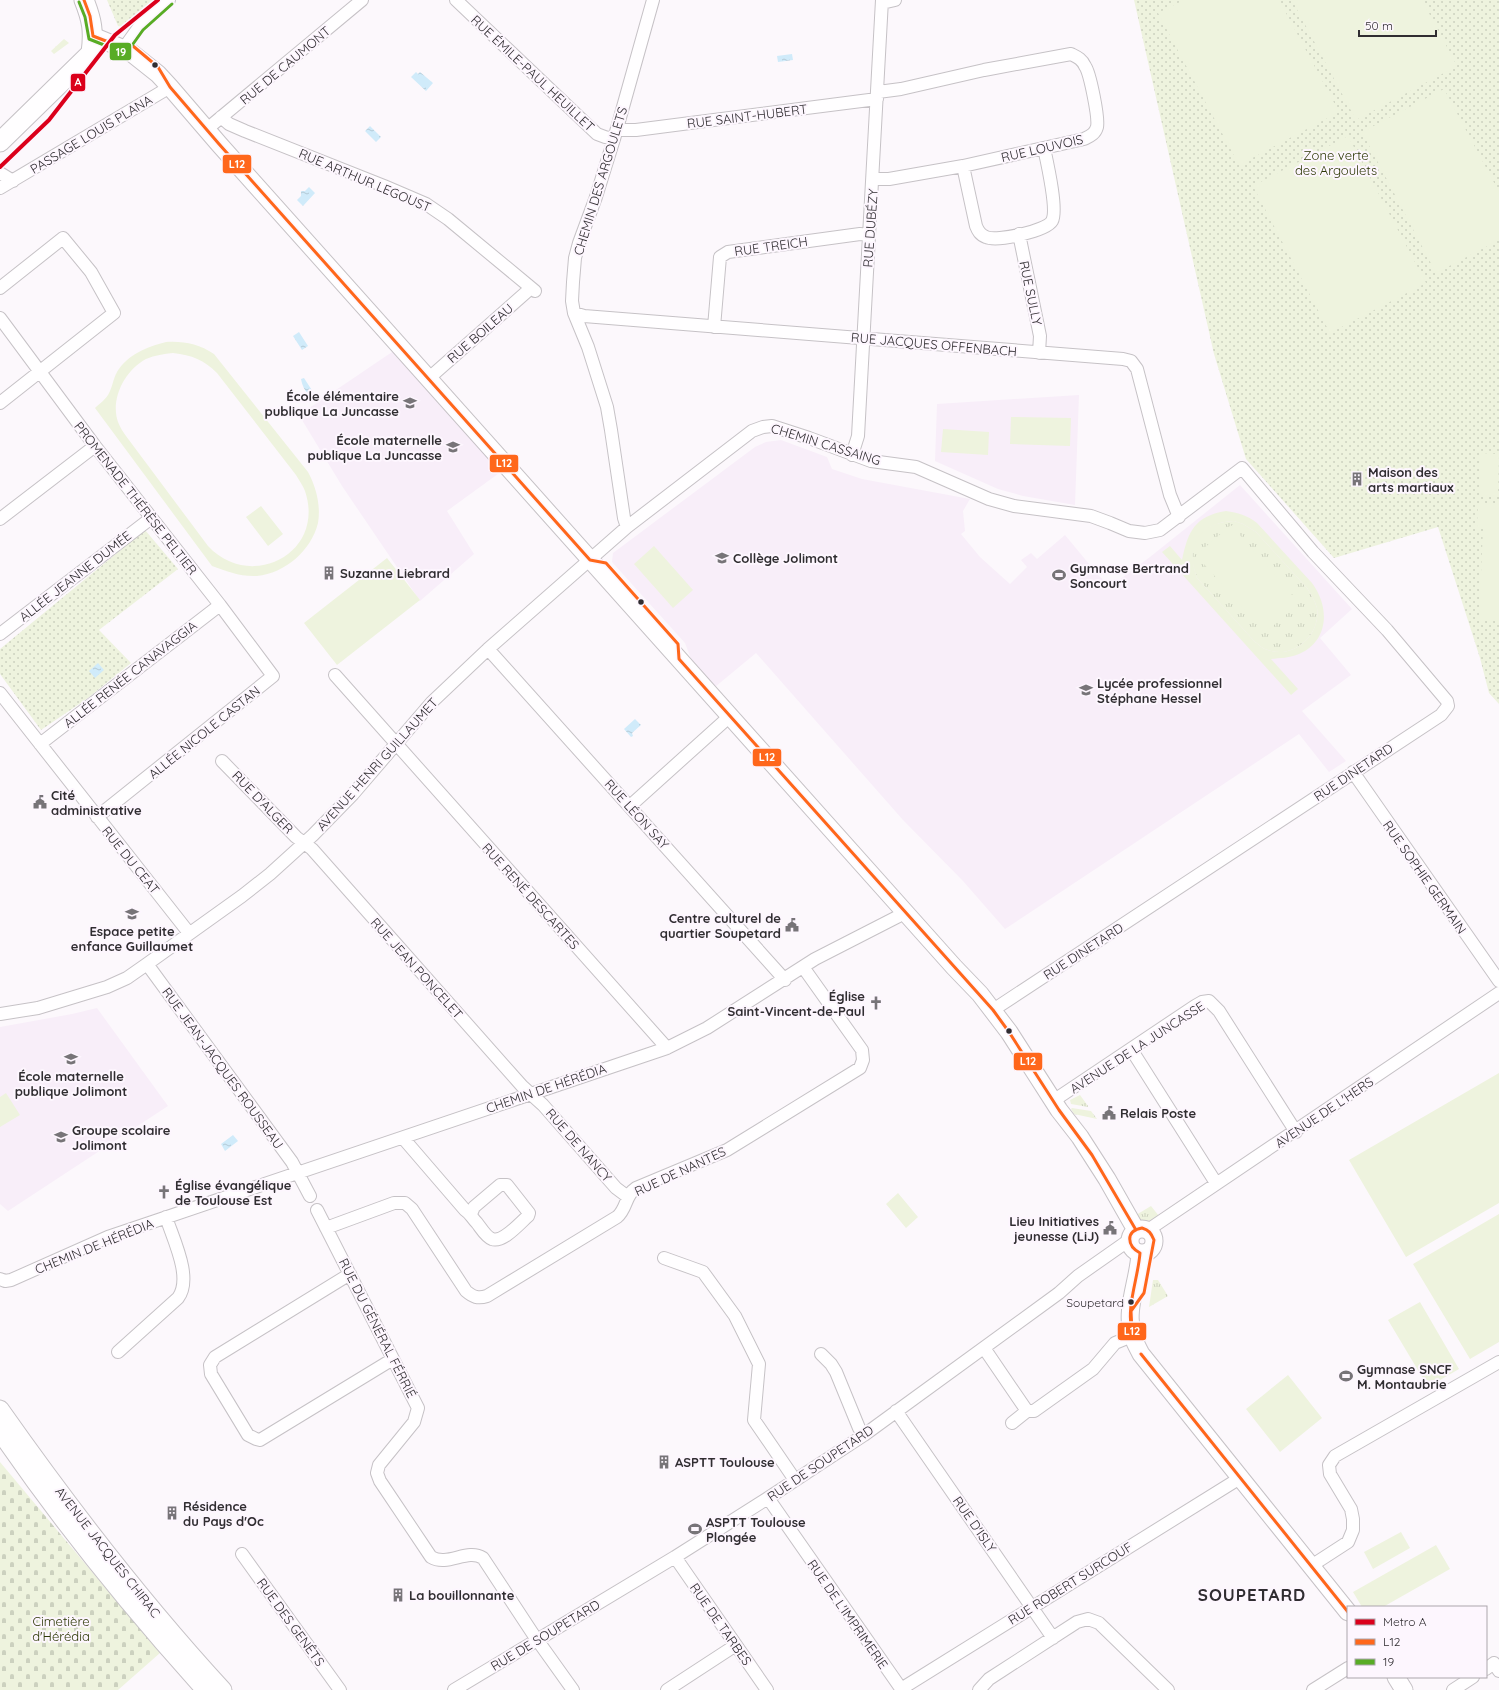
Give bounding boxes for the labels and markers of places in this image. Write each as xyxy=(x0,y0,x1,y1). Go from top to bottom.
unlabelled marker xyxy=(150,60,160,70)
place label: École élémentaire publique La Juncasse xyxy=(265,388,399,419)
school or university icon: École élémentaire publique La Juncasse xyxy=(402,395,418,411)
place label: École maternelle publique La Juncasse xyxy=(308,432,442,463)
school or university icon: École maternelle publique La Juncasse xyxy=(445,439,461,455)
place label: Maison des arts martiaux xyxy=(1368,464,1454,495)
building icon: Maison des arts martiaux xyxy=(1349,471,1365,487)
school or university icon: Collège Jolimont xyxy=(714,550,730,566)
place label: Collège Jolimont xyxy=(733,550,838,566)
place label: Gymnase Bertrand Soncourt xyxy=(1070,560,1189,591)
building icon: Suzanne Liebrard xyxy=(321,565,337,581)
place label: Suzanne Liebrard xyxy=(340,565,450,581)
sports icon: Gymnase Bertrand Soncourt xyxy=(1051,567,1067,583)
unlabelled marker xyxy=(636,597,646,607)
place label: Lycée professionnel Stéphane Hessel xyxy=(1097,675,1222,706)
school or university icon: Lycée professionnel Stéphane Hessel xyxy=(1078,682,1094,698)
place label: Cité administrative xyxy=(51,787,142,818)
public building icon: Cité administrative xyxy=(32,794,48,810)
school or university icon: Espace petite enfance Guillaumet xyxy=(124,906,140,922)
place label: Centre culturel de quartier Soupetard xyxy=(660,910,781,941)
public building icon: Centre culturel de quartier Soupetard xyxy=(784,917,800,933)
place label: Espace petite enfance Guillaumet xyxy=(71,923,193,954)
place label: Église Saint-Vincent-de-Paul xyxy=(728,988,865,1019)
church icon: Église Saint-Vincent-de-Paul xyxy=(868,995,884,1011)
unlabelled marker xyxy=(1004,1026,1014,1036)
school or university icon: École maternelle publique Jolimont xyxy=(63,1051,79,1067)
place label: École maternelle publique Jolimont xyxy=(15,1068,127,1099)
public building icon: Relais Poste xyxy=(1101,1105,1117,1121)
place label: Relais Poste xyxy=(1120,1105,1197,1121)
place label: Groupe scolaire Jolimont xyxy=(72,1122,171,1153)
school or university icon: Groupe scolaire Jolimont xyxy=(53,1129,69,1145)
place label: Église évangélique de Toulouse Est xyxy=(175,1177,292,1208)
church icon: Église évangélique de Toulouse Est xyxy=(156,1184,172,1200)
place label: Lieu Initiatives jeunesse (LiJ) xyxy=(1009,1213,1099,1244)
public building icon: Lieu Initiatives jeunesse (LiJ) xyxy=(1102,1220,1118,1236)
place label: Soupetard xyxy=(1066,1295,1124,1310)
marker: Soupetard xyxy=(1126,1297,1136,1307)
place label: Gymnase SNCF M. Montaubrie xyxy=(1357,1361,1452,1392)
sports icon: Gymnase SNCF M. Montaubrie xyxy=(1338,1368,1354,1384)
building icon: ASPTT Toulouse xyxy=(656,1454,672,1470)
place label: ASPTT Toulouse xyxy=(675,1454,775,1470)
place label: Résidence du Pays d'Oc xyxy=(183,1498,264,1529)
building icon: Résidence du Pays d'Oc xyxy=(164,1505,180,1521)
place label: ASPTT Toulouse Plongée xyxy=(706,1514,806,1545)
sports icon: ASPTT Toulouse Plongée xyxy=(687,1521,703,1537)
building icon: La bouillonnante xyxy=(390,1587,406,1603)
place label: La bouillonnante xyxy=(409,1587,515,1603)

